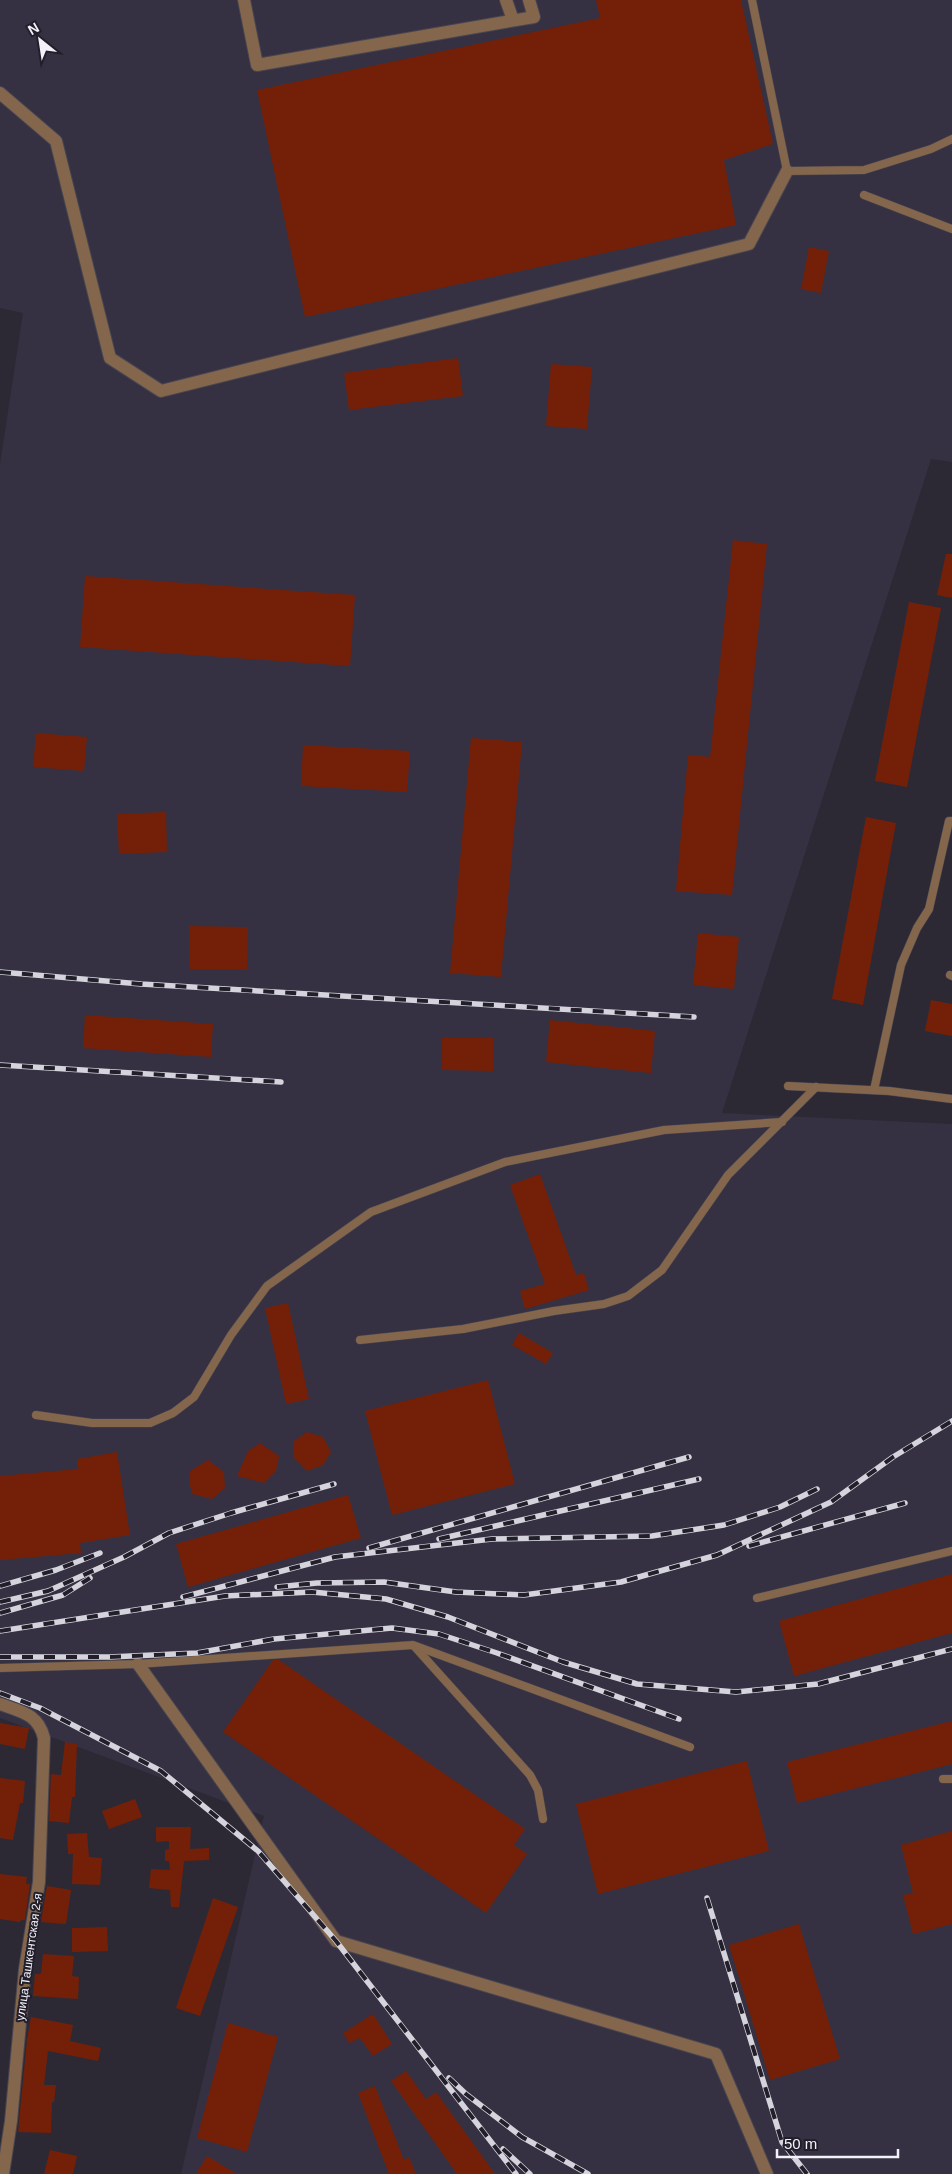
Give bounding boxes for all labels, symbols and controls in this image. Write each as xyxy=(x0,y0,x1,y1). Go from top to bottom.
north arrow xyxy=(15,15,65,65)
text: N xyxy=(25,19,42,38)
street label: улица Ташкентская 2-я xyxy=(13,1892,45,2022)
scale bar xyxy=(777,2126,898,2158)
text: 50 m xyxy=(784,2135,817,2152)

